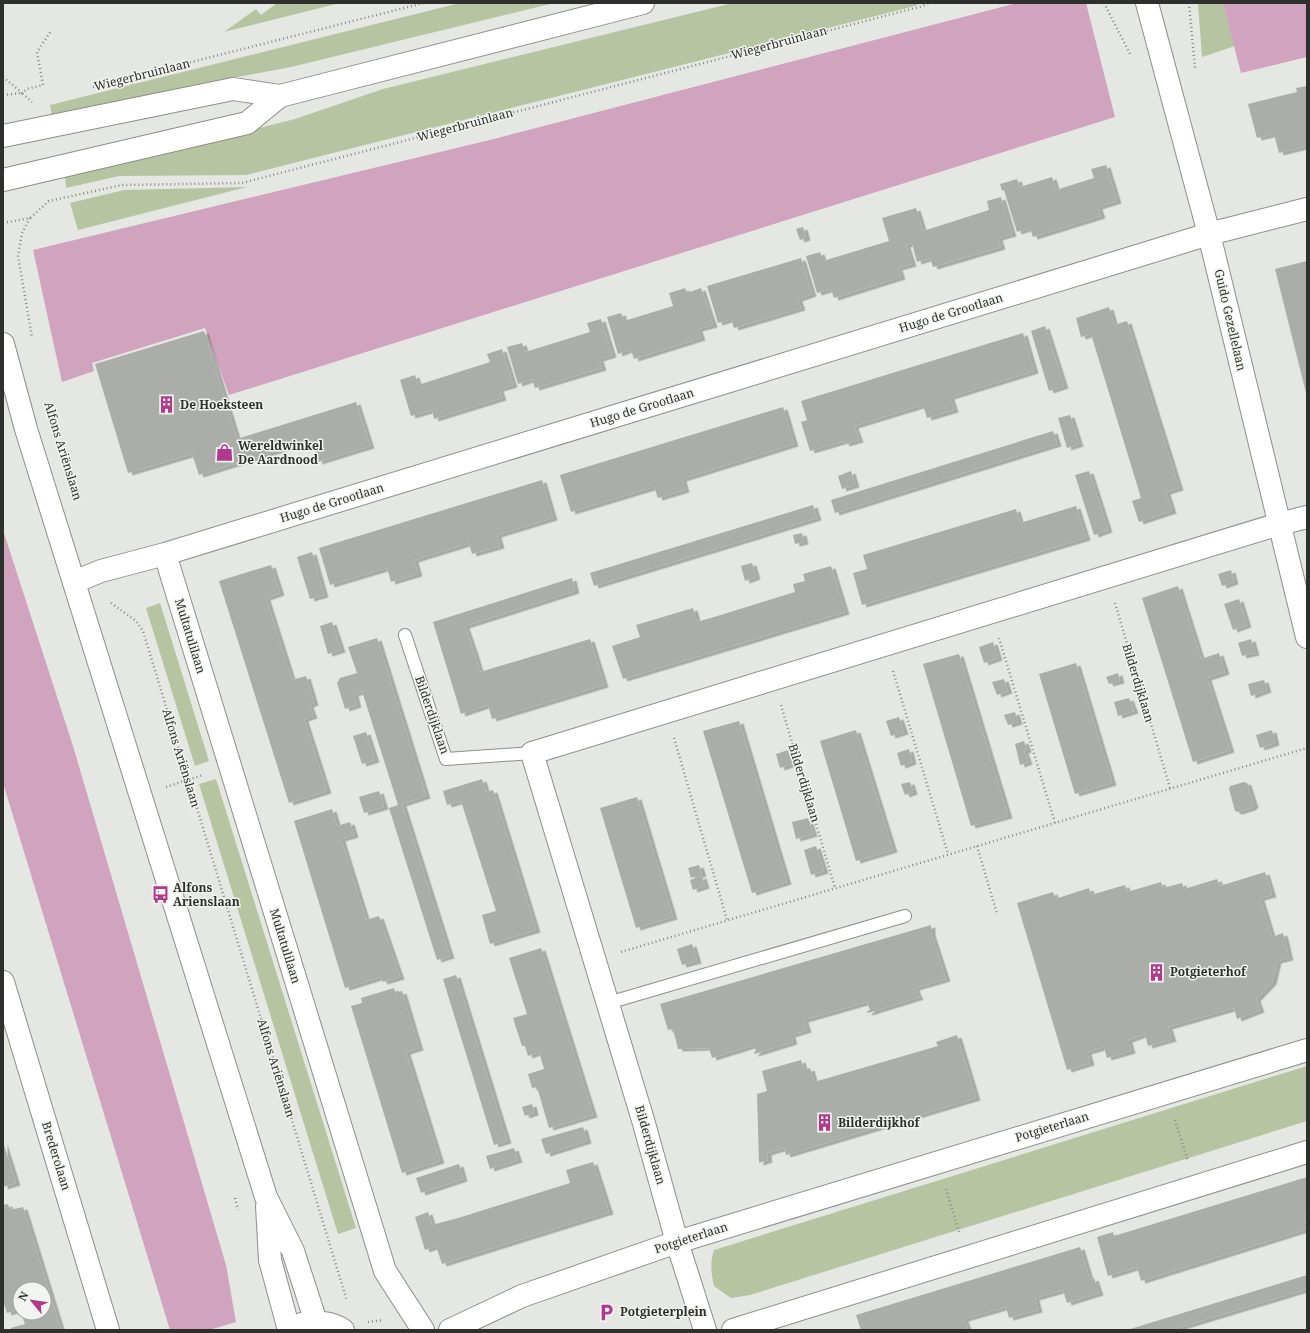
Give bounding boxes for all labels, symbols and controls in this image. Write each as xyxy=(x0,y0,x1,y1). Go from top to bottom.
street label: Wiegerbruinlaan xyxy=(729,21,829,63)
street label: Wiegerbruinlaan xyxy=(92,54,192,95)
street label: Wiegerbruinlaan xyxy=(415,103,515,145)
street label: Guido Gezellelaan xyxy=(1211,267,1251,373)
street label: Hugo de Grootlaan xyxy=(897,289,1005,336)
street label: Hugo de Grootlaan xyxy=(588,384,696,431)
building icon: De Hoeksteen xyxy=(157,395,177,415)
place label: De Hoeksteen xyxy=(180,396,263,413)
street label: Alfons Ariënslaan xyxy=(40,399,87,502)
place label: Wereldwinkel De Aardnood xyxy=(238,437,324,468)
shop icon: Wereldwinkel De Aardnood xyxy=(215,443,235,463)
street label: Hugo de Grootlaan xyxy=(278,479,386,526)
street label: Multatulilaan xyxy=(171,596,210,676)
street label: Bilderdijklaan xyxy=(1118,641,1159,725)
street label: Bilderdijklaan xyxy=(411,673,454,756)
street label: Alfons Ariënslaan xyxy=(158,706,205,809)
street label: Bilderdijklaan xyxy=(784,741,825,825)
place label: Alfons Arienslaan xyxy=(173,879,240,910)
bus stop icon: Alfons Arienslaan xyxy=(150,885,170,905)
street label: Multatulilaan xyxy=(266,906,305,986)
building icon: Potgieterhof xyxy=(1147,962,1167,982)
place label: Potgieterhof xyxy=(1170,963,1247,980)
street label: Alfons Ariënslaan xyxy=(253,1016,300,1119)
street label: Bilderdijklaan xyxy=(631,1103,670,1187)
street label: Potgieterlaan xyxy=(1013,1107,1091,1146)
building icon: Bilderdijkhof xyxy=(815,1113,835,1133)
place label: Bilderdijkhof xyxy=(838,1114,921,1131)
street label: Brederolaan xyxy=(38,1119,75,1193)
street label: Potgieterlaan xyxy=(652,1218,730,1257)
north arrow xyxy=(12,1281,52,1321)
text: N xyxy=(14,1288,32,1303)
parking icon: Potgieterplein xyxy=(597,1302,617,1322)
place label: Potgieterplein xyxy=(620,1303,707,1320)

